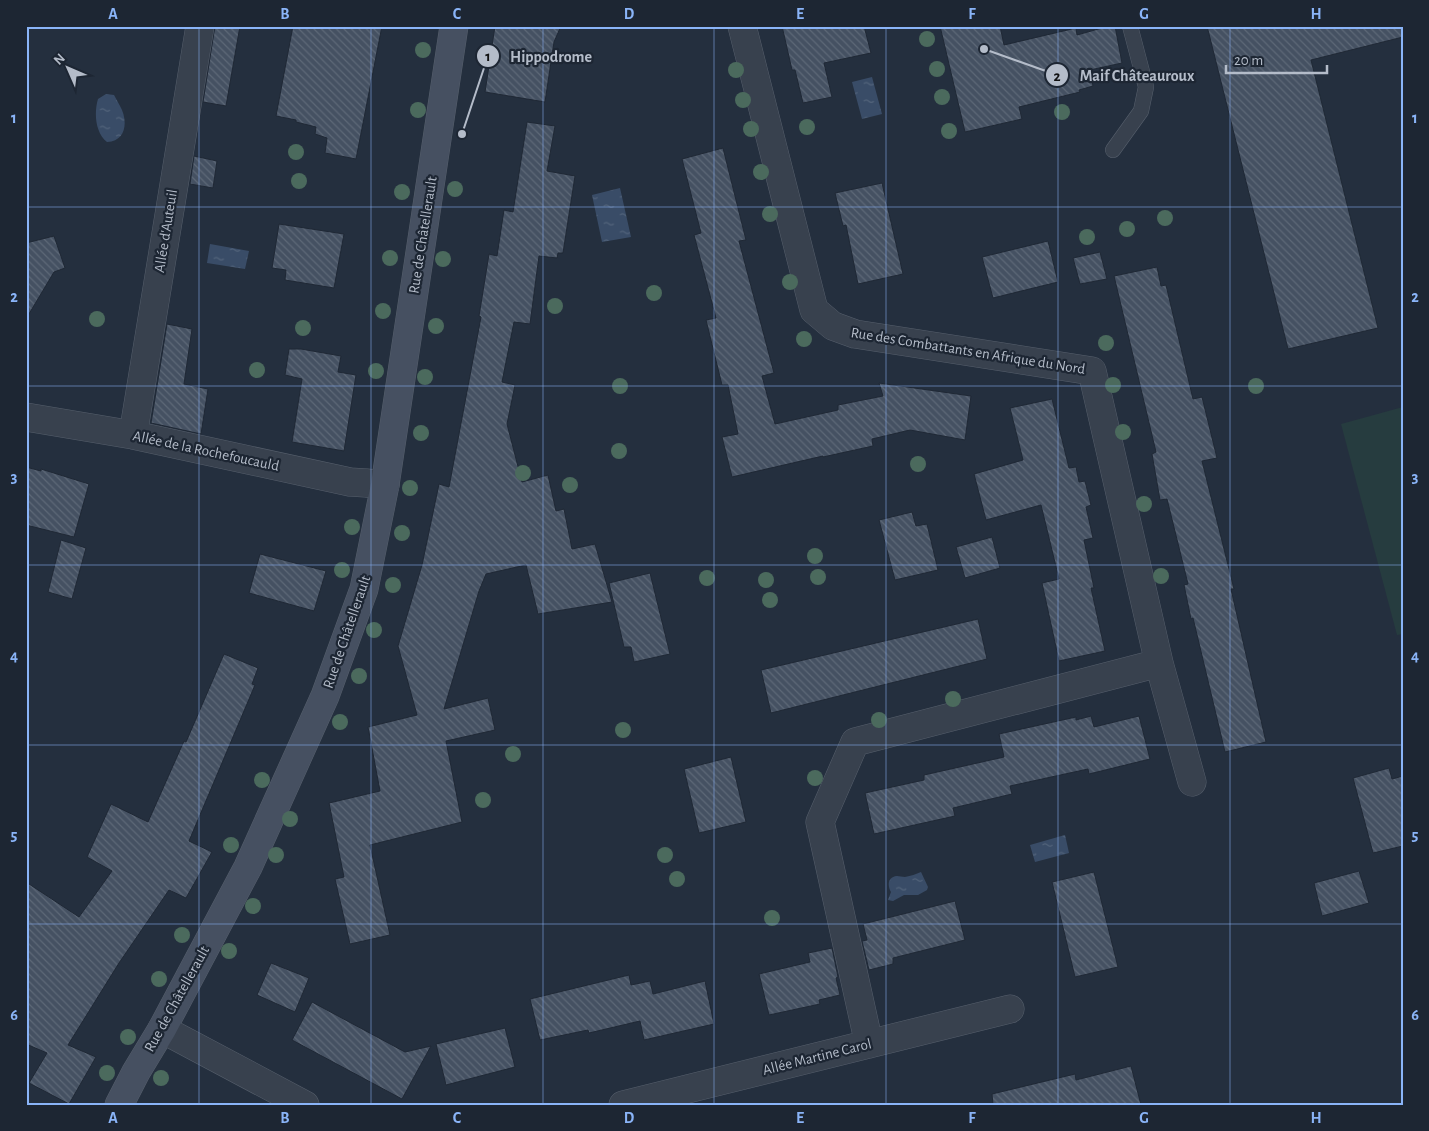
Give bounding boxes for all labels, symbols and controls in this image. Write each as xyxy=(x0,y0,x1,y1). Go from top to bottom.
text: A xyxy=(108,6,118,22)
text: B xyxy=(280,6,290,22)
text: C xyxy=(453,6,462,22)
text: D xyxy=(624,6,635,22)
text: E xyxy=(796,6,804,22)
text: F xyxy=(968,6,976,22)
text: G xyxy=(1139,6,1149,22)
text: H xyxy=(1310,6,1322,22)
callout: Hippodrome xyxy=(475,41,602,72)
north arrow xyxy=(42,42,92,92)
scale bar xyxy=(1226,42,1328,74)
text: 1 xyxy=(485,49,491,64)
text: Hippodrome xyxy=(510,49,592,65)
text: N xyxy=(51,51,68,68)
text: 20 m xyxy=(1234,53,1263,68)
callout: Maif Châteauroux xyxy=(1045,60,1204,91)
text: Maif Châteauroux xyxy=(1080,68,1195,84)
text: 2 xyxy=(1053,69,1061,84)
text: 1 xyxy=(11,110,17,126)
text: 1 xyxy=(1412,110,1418,126)
street label: Rue de Châtellerault xyxy=(406,175,440,295)
street label: Allée d'Auteuil xyxy=(152,188,180,274)
text: 2 xyxy=(10,289,18,305)
text: 2 xyxy=(1411,289,1419,305)
street label: Rue des Combattants en Afrique du Nord xyxy=(850,325,1087,377)
street label: Allée de la Rochefoucauld xyxy=(131,428,281,474)
text: 3 xyxy=(11,469,18,485)
text: 3 xyxy=(1412,469,1419,485)
street label: Rue de Châtellerault xyxy=(321,573,373,690)
text: 4 xyxy=(10,648,18,664)
text: 4 xyxy=(1411,648,1419,664)
text: 5 xyxy=(11,827,18,843)
text: 5 xyxy=(1412,827,1419,843)
street label: Rue de Châtellerault xyxy=(142,943,212,1054)
text: 6 xyxy=(10,1007,18,1023)
text: 6 xyxy=(1411,1007,1419,1023)
street label: Allée Martine Carol xyxy=(761,1036,873,1078)
text: A xyxy=(108,1110,118,1126)
text: B xyxy=(280,1110,290,1126)
text: C xyxy=(453,1110,462,1126)
text: D xyxy=(624,1110,635,1126)
text: E xyxy=(796,1110,804,1126)
text: F xyxy=(968,1110,976,1126)
text: G xyxy=(1139,1110,1149,1126)
text: H xyxy=(1310,1110,1322,1126)

